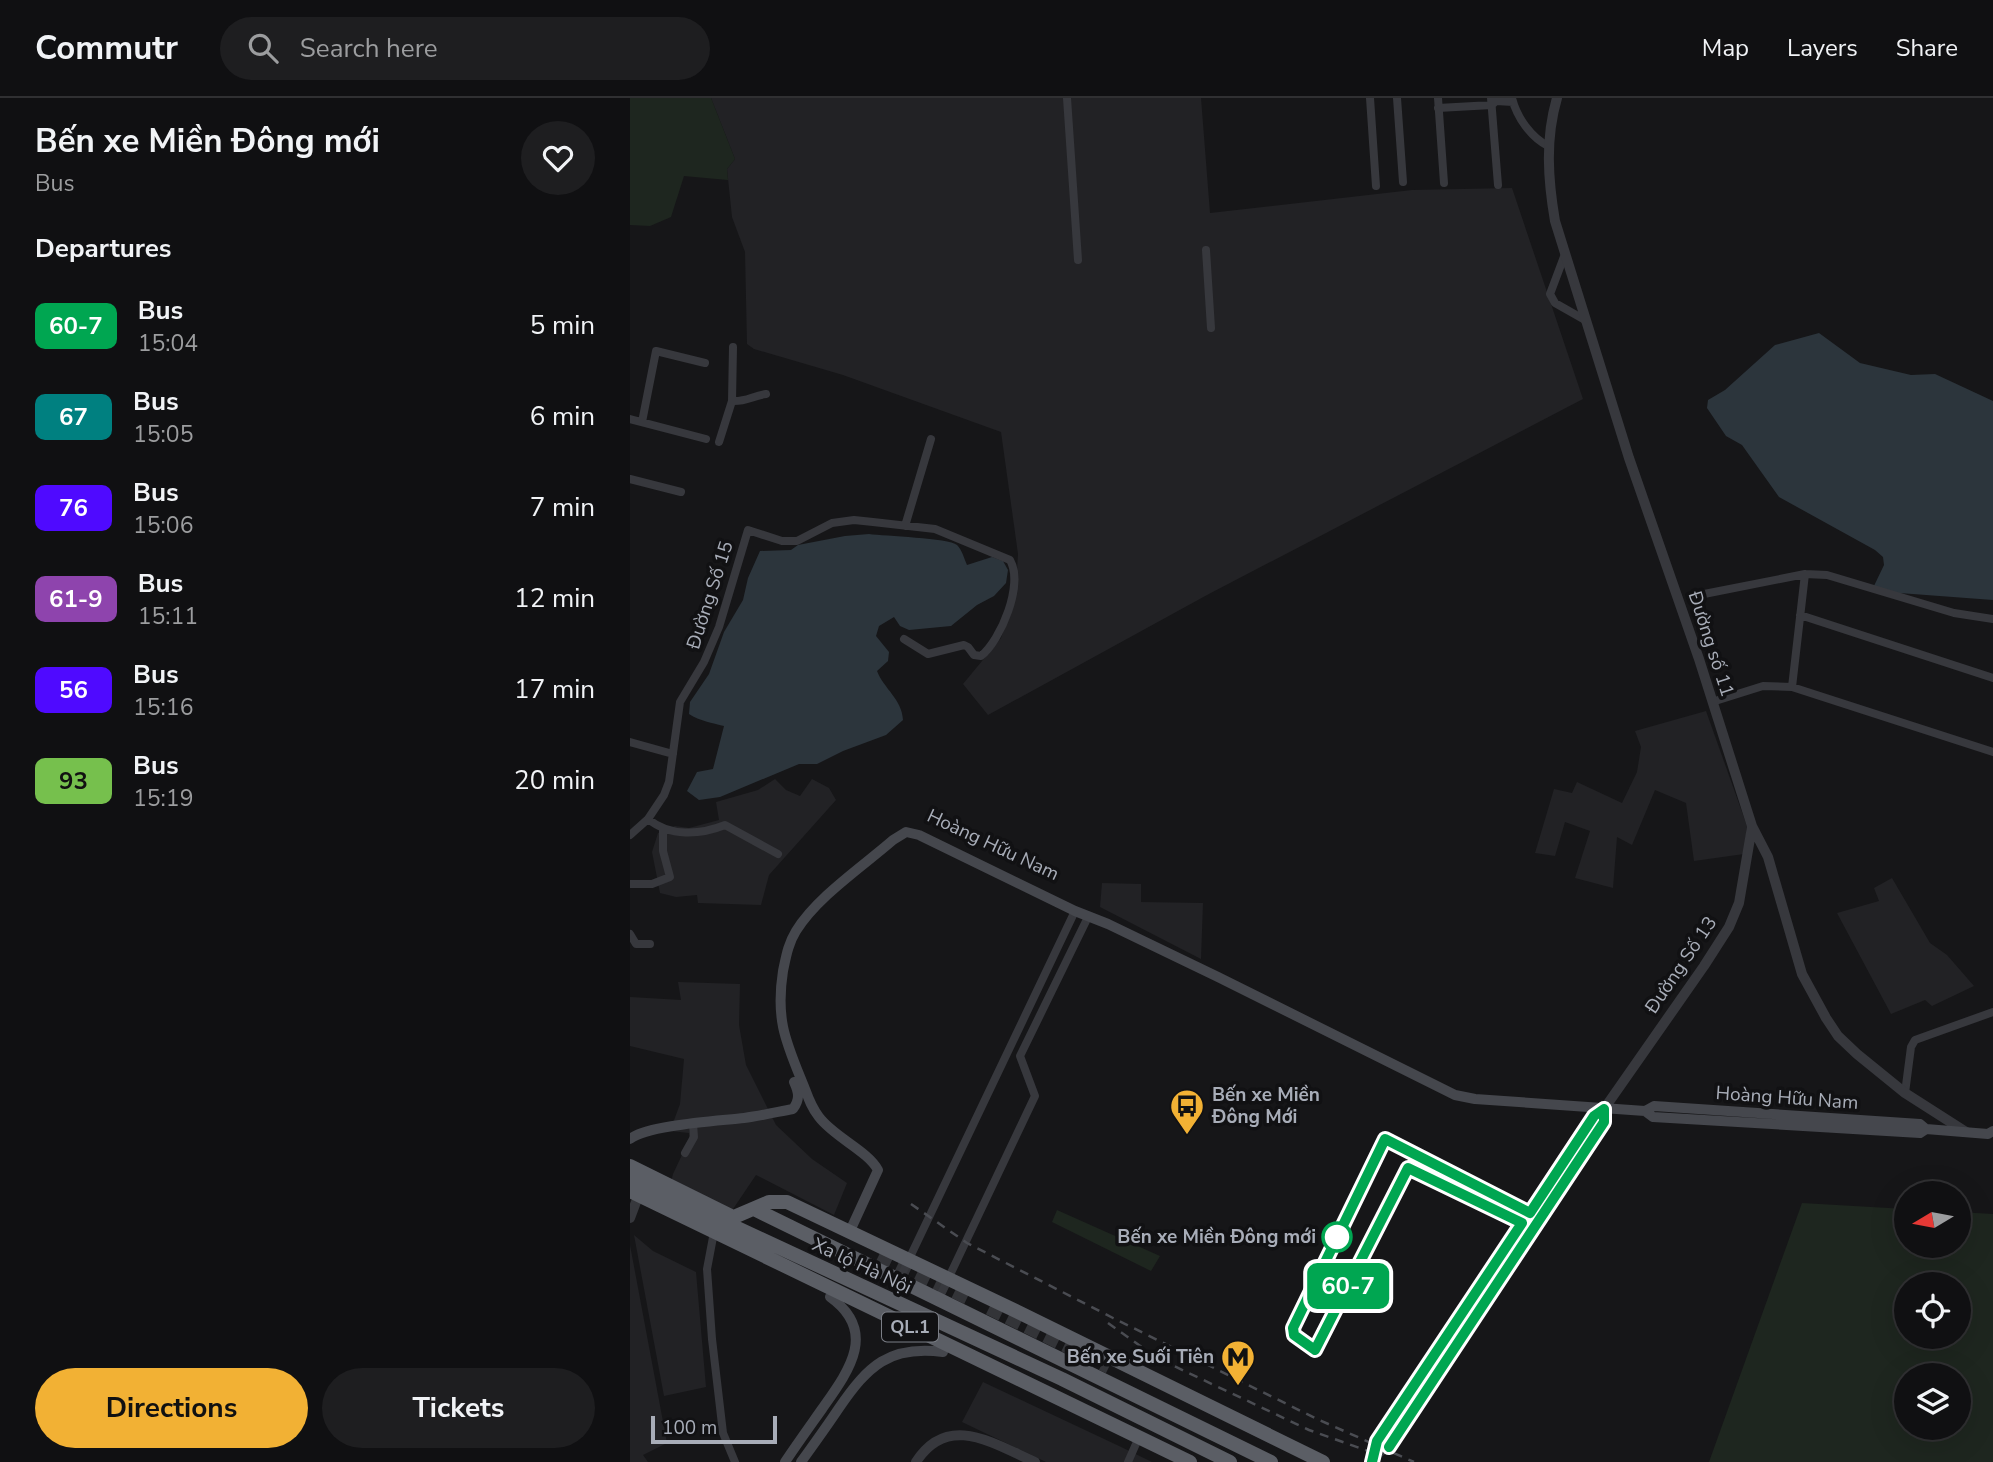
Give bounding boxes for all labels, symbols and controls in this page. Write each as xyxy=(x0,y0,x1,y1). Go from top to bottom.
search box xyxy=(220,17,710,80)
text: Commutr xyxy=(35,26,178,71)
icon: search xyxy=(244,29,282,67)
text: Search here xyxy=(300,31,438,66)
text: Map xyxy=(1702,32,1749,64)
text: Layers xyxy=(1787,32,1858,64)
text: Share xyxy=(1896,32,1958,64)
text: Bến xe Miền Đông mới xyxy=(35,119,380,164)
button: heart xyxy=(521,121,595,195)
text: Bus xyxy=(35,168,75,199)
text: Departures xyxy=(35,231,171,266)
text: Bus xyxy=(138,293,183,328)
text: 5 min xyxy=(530,308,595,343)
text: 60-7 xyxy=(49,310,103,342)
text: 15:04 xyxy=(138,328,198,359)
text: Bus xyxy=(133,384,179,419)
text: 6 min xyxy=(530,399,595,434)
text: 67 xyxy=(59,401,88,433)
text: 15:05 xyxy=(133,419,193,450)
text: Bus xyxy=(133,475,179,510)
text: 7 min xyxy=(530,490,595,525)
text: 76 xyxy=(59,492,88,524)
text: 15:06 xyxy=(133,510,193,541)
street label: Đường Số 15 xyxy=(680,538,740,653)
text: Bus xyxy=(138,566,183,601)
text: 12 min xyxy=(514,581,595,616)
text: 61-9 xyxy=(49,583,103,615)
street label: Đường số 11 xyxy=(1681,587,1740,700)
text: 15:11 xyxy=(138,601,198,632)
text: Bus xyxy=(133,657,179,692)
text: 17 min xyxy=(514,672,595,707)
text: 56 xyxy=(59,674,88,706)
text: 15:16 xyxy=(133,692,193,723)
text: Bus xyxy=(133,748,179,783)
text: 20 min xyxy=(514,763,595,798)
text: 93 xyxy=(59,765,88,797)
text: 15:19 xyxy=(133,783,193,814)
street label: Hoàng Hữu Nam xyxy=(923,803,1063,887)
street label: Đường Số 13 xyxy=(1638,911,1723,1020)
street label: Hoàng Hữu Nam xyxy=(1715,1080,1859,1116)
place label: Bến xe Miền Đông Mới xyxy=(1211,1082,1320,1130)
bus stop icon: Bến xe Miền Đông Mới xyxy=(1168,1087,1206,1136)
north arrow xyxy=(1894,1181,1970,1258)
map controls xyxy=(1894,1181,1971,1440)
marker: Bến xe Miền Đông mới xyxy=(1322,1222,1352,1252)
place label: Bến xe Miền Đông mới xyxy=(1117,1224,1316,1250)
street label: Xa lộ Hà Nội xyxy=(808,1232,916,1300)
line badge: 60-7 xyxy=(1299,1263,1397,1309)
text: 60-7 xyxy=(1321,1270,1375,1302)
button: locate xyxy=(1894,1272,1971,1349)
road number: QL.1 xyxy=(882,1312,938,1342)
metro station icon: Bến xe Suối Tiên xyxy=(1219,1338,1257,1387)
place label: Bến xe Suối Tiên xyxy=(1067,1344,1214,1370)
button: layers xyxy=(1894,1363,1971,1440)
button: Directions xyxy=(35,1368,308,1448)
button: Tickets xyxy=(322,1368,595,1448)
scale bar xyxy=(651,1413,777,1445)
text: 100 m xyxy=(662,1415,717,1441)

